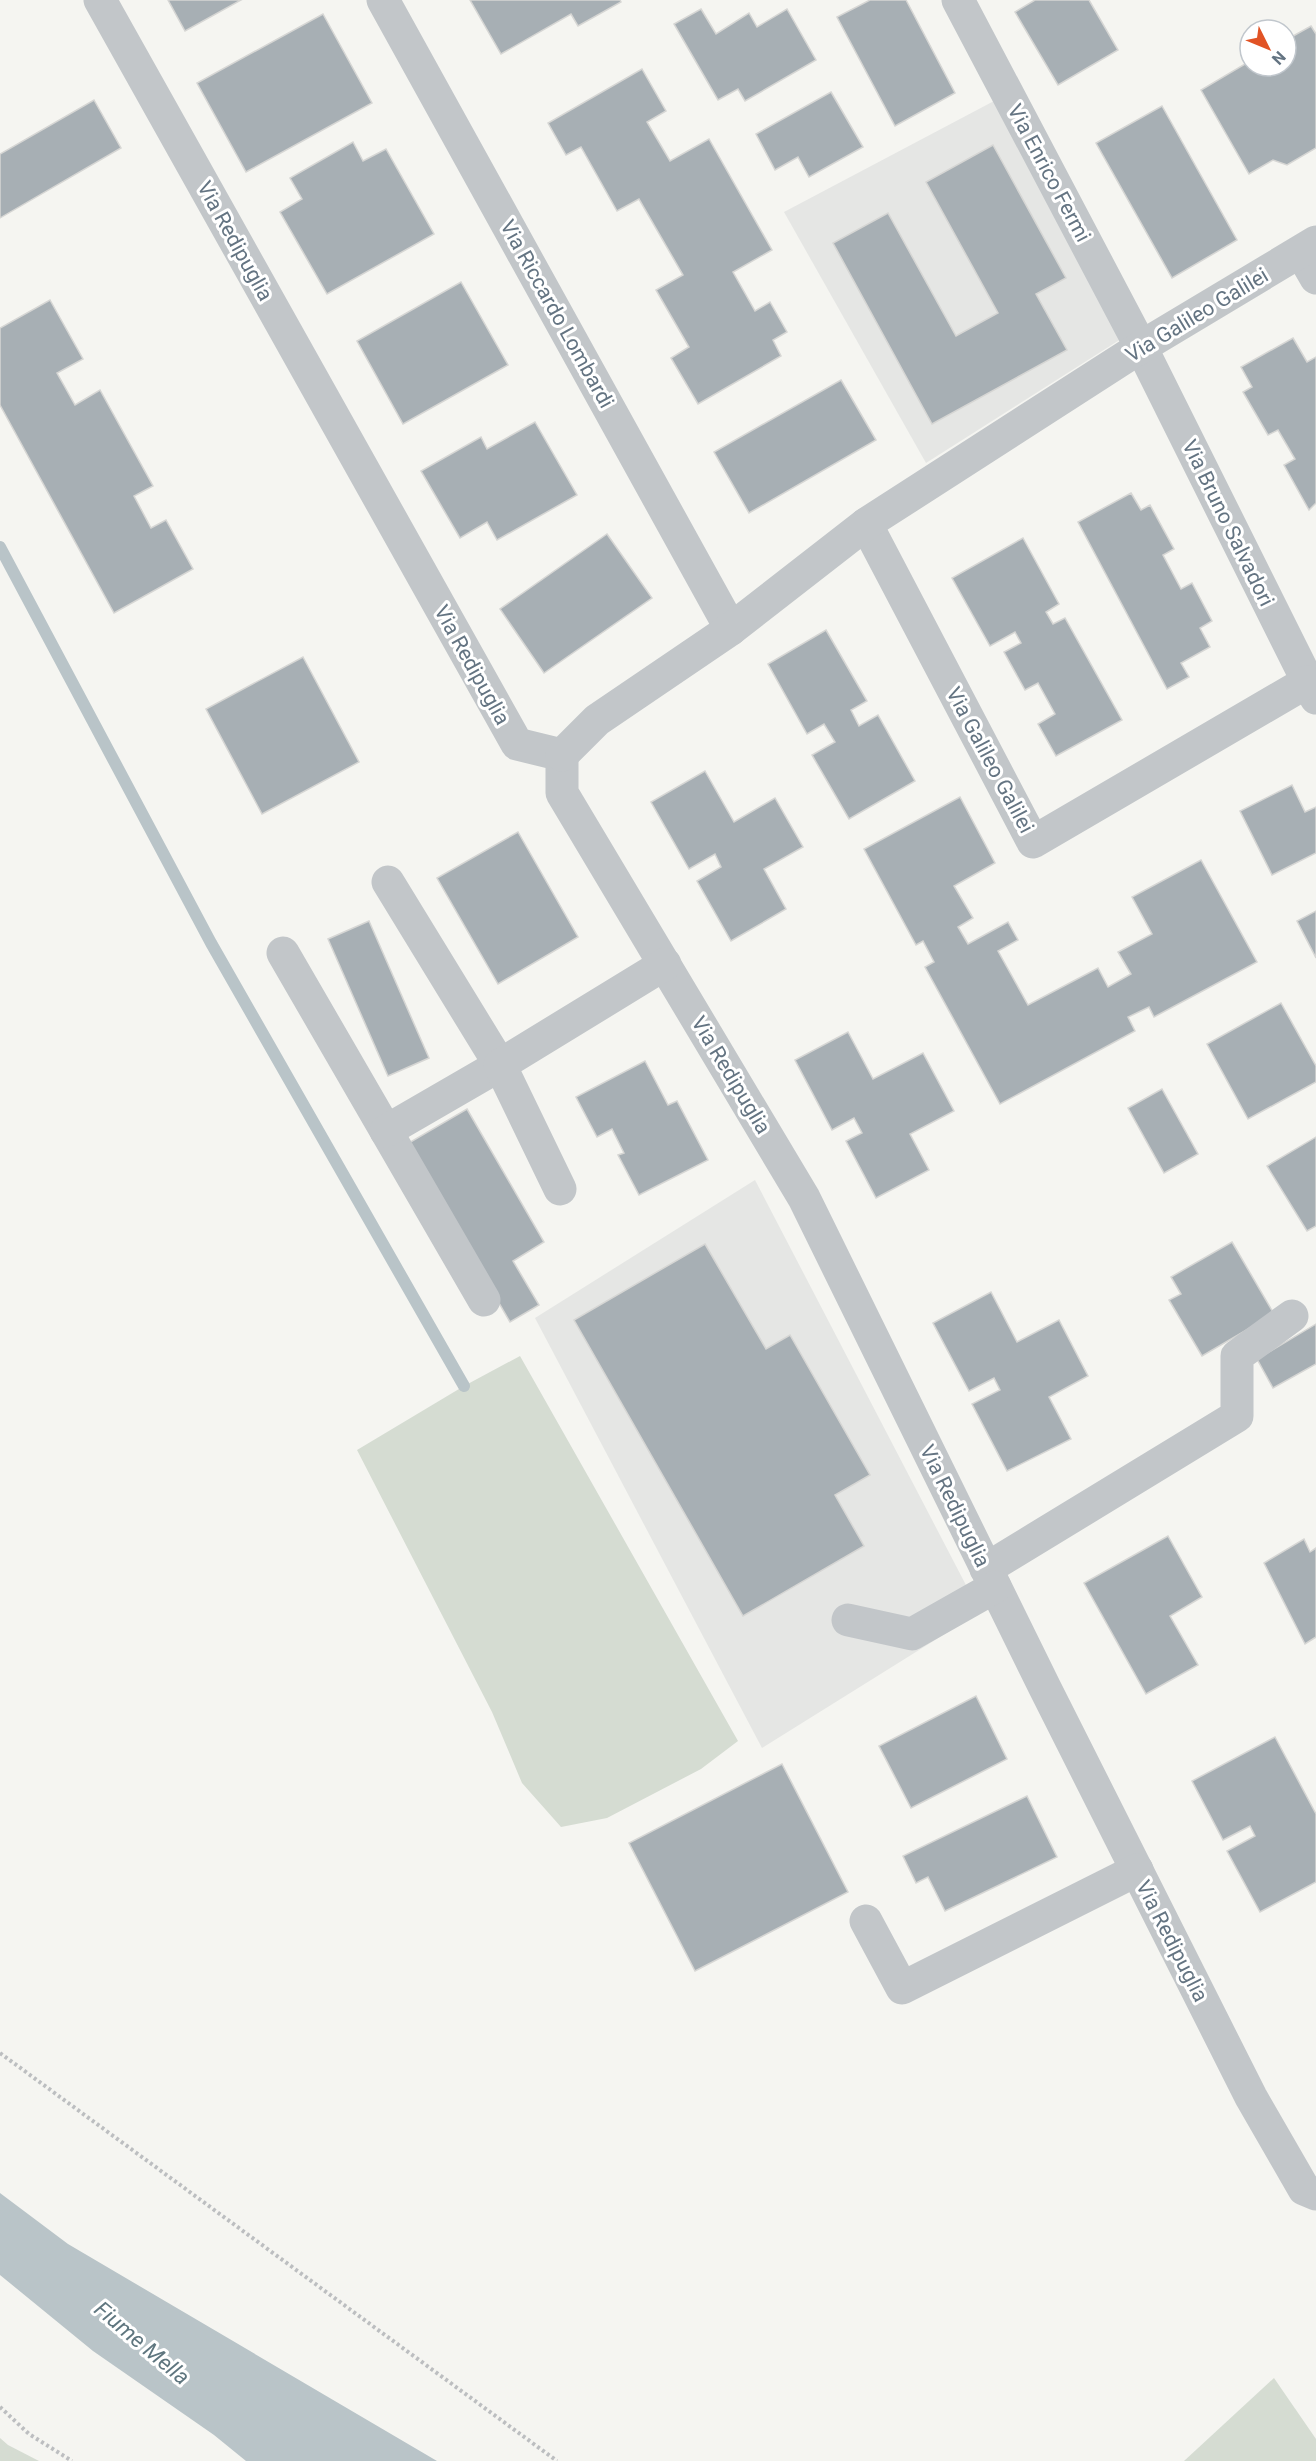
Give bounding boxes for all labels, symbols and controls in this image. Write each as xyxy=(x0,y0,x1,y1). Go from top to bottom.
north arrow xyxy=(1238,18,1298,78)
text: N xyxy=(1268,47,1289,68)
street label: Via Enrico Fermi xyxy=(1003,100,1095,246)
street label: Via Redipuglia xyxy=(192,177,278,305)
street label: Via Riccardo Lombardi xyxy=(495,216,619,412)
street label: Via Galileo Galilei xyxy=(1121,263,1273,367)
street label: Via Bruno Salvadori xyxy=(1177,436,1279,610)
street label: Via Redipuglia xyxy=(429,601,515,729)
street label: Via Galileo Galilei xyxy=(941,683,1039,837)
street label: Via Redipuglia xyxy=(686,1012,776,1138)
street label: Via Redipuglia xyxy=(915,1441,995,1571)
street label: Via Redipuglia xyxy=(1131,1876,1213,2006)
water label: Fiume Mella xyxy=(89,2296,195,2390)

